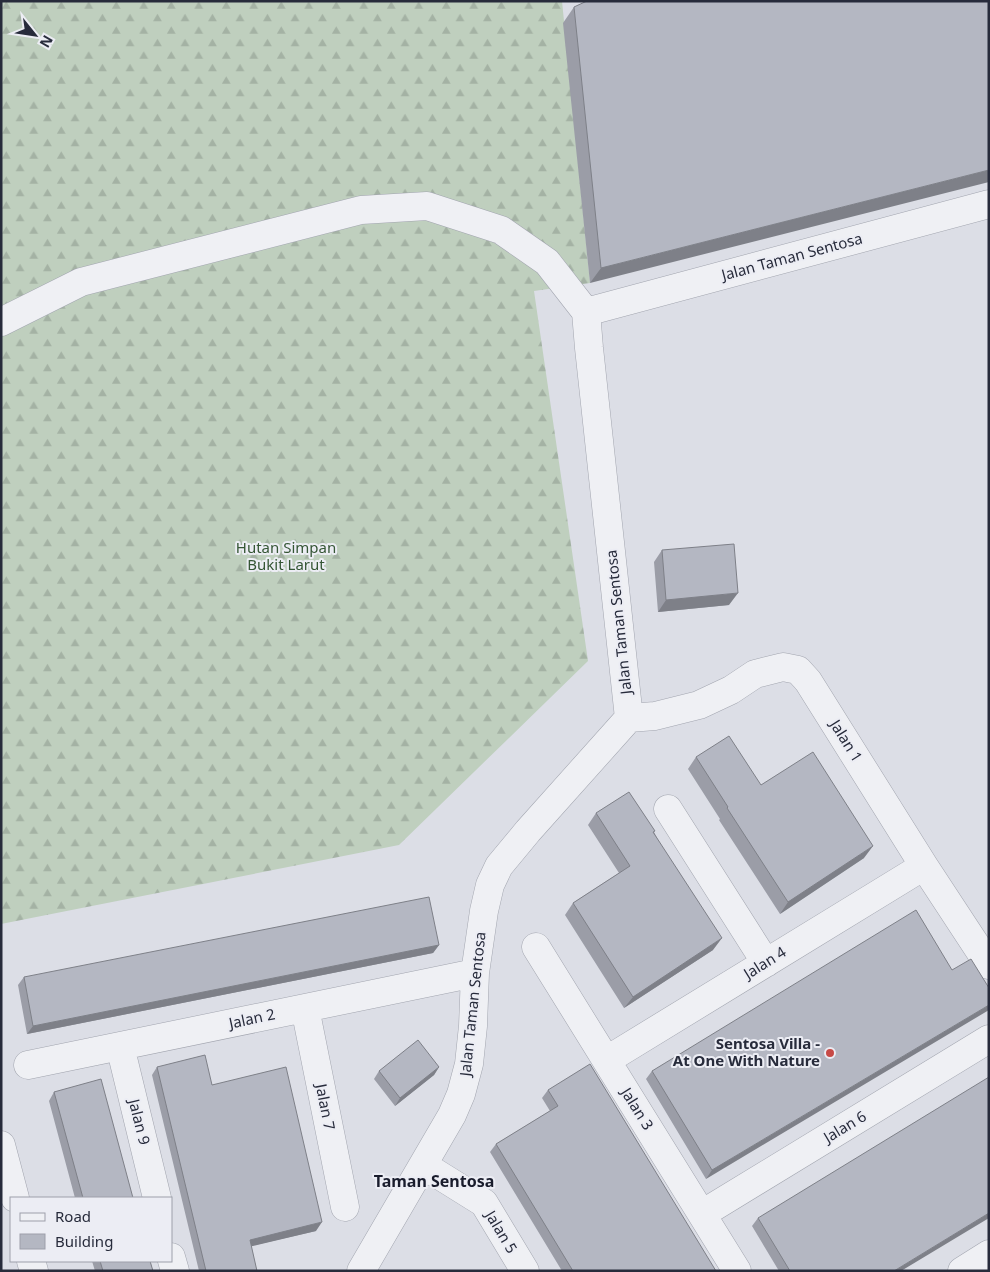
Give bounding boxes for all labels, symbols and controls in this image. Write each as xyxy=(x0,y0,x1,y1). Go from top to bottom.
north arrow xyxy=(10,10,60,60)
text: N xyxy=(36,32,58,51)
street label: Jalan Taman Sentosa xyxy=(717,228,864,285)
park label: Hutan Simpan Bukit Larut xyxy=(236,537,336,574)
street label: Jalan Taman Sentosa xyxy=(600,549,636,697)
street label: Jalan 1 xyxy=(825,714,868,766)
street label: Jalan Taman Sentosa xyxy=(454,931,490,1079)
street label: Jalan 4 xyxy=(738,941,790,984)
street label: Jalan 2 xyxy=(225,1003,277,1033)
place label: Sentosa Villa - At One With Nature xyxy=(673,1033,820,1070)
marker: Sentosa Villa - At One With Nature xyxy=(824,1047,836,1059)
street label: Jalan 7 xyxy=(311,1080,340,1132)
street label: Jalan 3 xyxy=(616,1082,659,1134)
street label: Jalan 9 xyxy=(124,1095,155,1147)
street label: Jalan 6 xyxy=(818,1106,870,1148)
district label: Taman Sentosa xyxy=(374,1170,494,1192)
legend xyxy=(10,1197,172,1262)
street label: Jalan 5 xyxy=(480,1205,522,1257)
text: Road xyxy=(55,1206,91,1226)
text: Building xyxy=(55,1231,113,1251)

